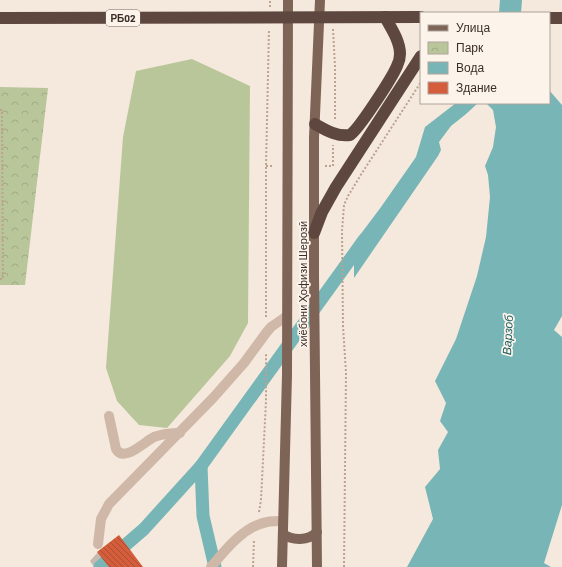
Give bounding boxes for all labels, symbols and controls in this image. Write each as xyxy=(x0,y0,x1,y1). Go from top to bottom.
road number: РБ02 xyxy=(106,10,140,26)
legend xyxy=(420,12,550,104)
text: Улица xyxy=(456,20,490,35)
text: Парк xyxy=(456,40,484,55)
text: Вода xyxy=(456,60,484,75)
text: Здание xyxy=(456,80,497,95)
street label: хиёбони Ҳофизи Шерозӣ xyxy=(296,221,309,347)
water label: Варзоб xyxy=(499,313,516,355)

